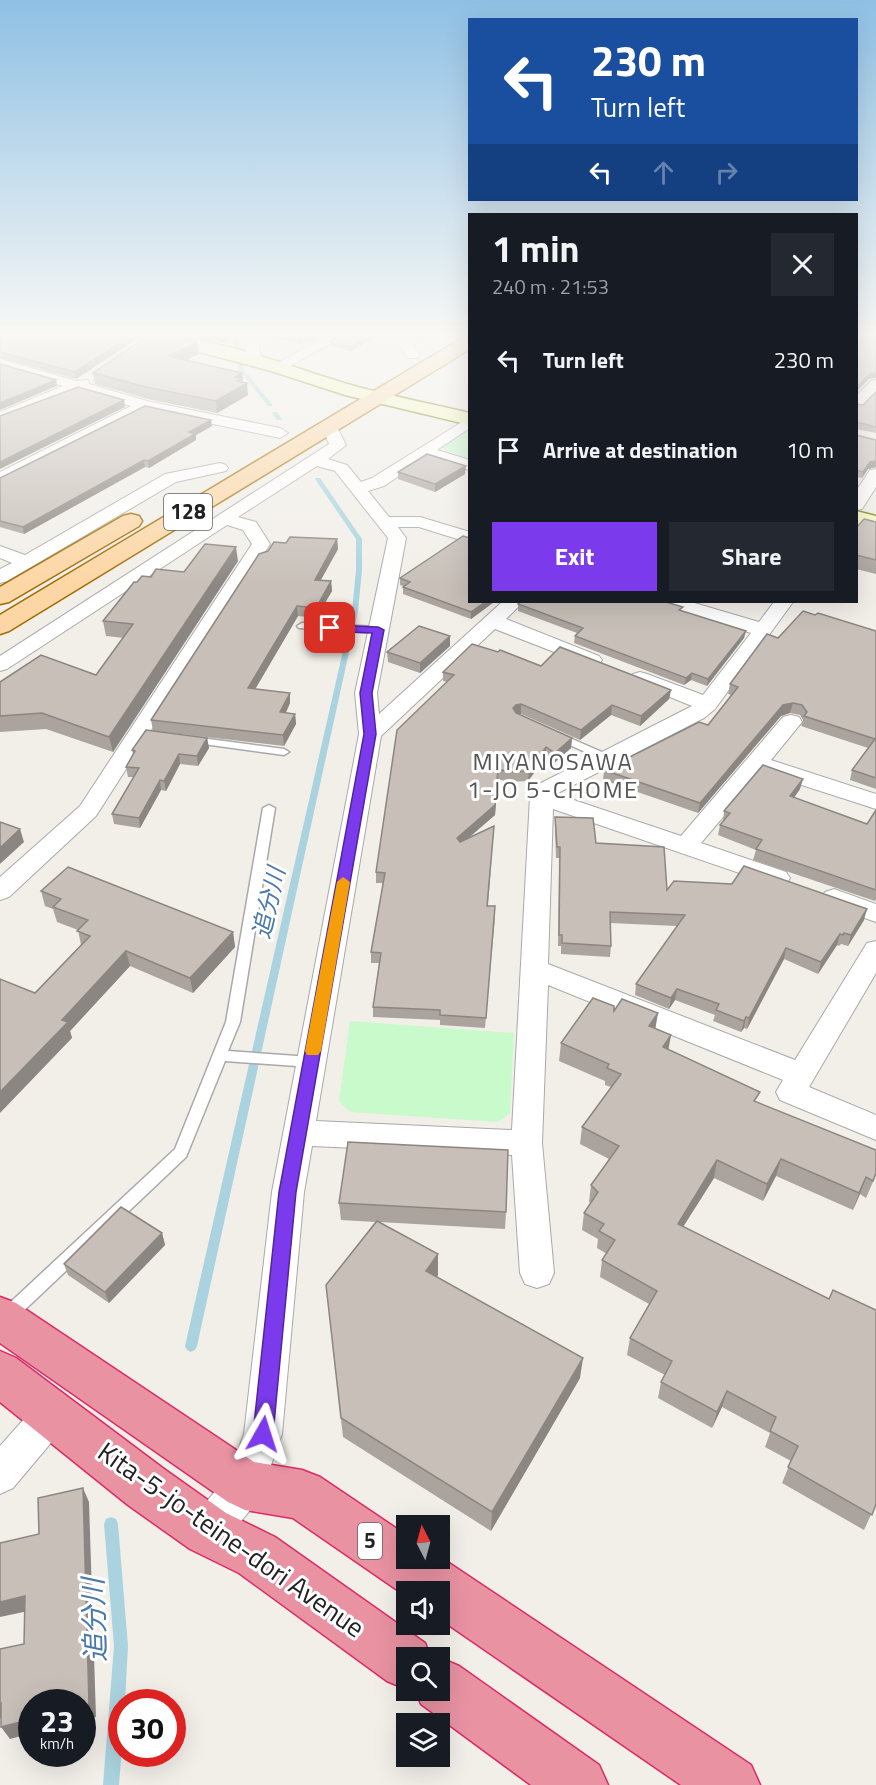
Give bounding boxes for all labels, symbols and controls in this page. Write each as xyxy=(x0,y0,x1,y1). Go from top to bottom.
text: 230 m xyxy=(591,28,706,92)
icon: left xyxy=(492,42,570,120)
text: Turn left xyxy=(591,86,685,127)
icon: left xyxy=(584,156,617,189)
icon: ahead xyxy=(647,156,680,189)
icon: right xyxy=(710,156,743,189)
text: 1 min xyxy=(492,221,579,276)
button: close xyxy=(771,233,834,296)
text: 240 m · 21:53 xyxy=(492,271,609,302)
text: Turn left xyxy=(543,343,624,377)
text: 230 m xyxy=(774,343,834,377)
icon: left xyxy=(492,344,525,377)
text: Arrive at destination xyxy=(543,433,738,467)
text: 10 m xyxy=(786,433,834,467)
icon: arrive xyxy=(492,434,525,467)
road number: 128 xyxy=(164,494,212,530)
button: Exit xyxy=(492,522,657,591)
button: Share xyxy=(669,522,834,591)
pin xyxy=(304,602,355,653)
icon: arrive xyxy=(313,611,346,644)
district label: MIYANOSAWA 1-JO 5-CHOME xyxy=(467,743,639,807)
water label: 追分川 xyxy=(242,861,294,942)
position arrow xyxy=(231,1402,295,1466)
street label: Kita-5-jo-teine-dori Avenue xyxy=(92,1436,370,1644)
north arrow xyxy=(396,1515,450,1569)
map controls xyxy=(396,1515,450,1767)
road number: 5 xyxy=(358,1523,382,1559)
water label: 追分川 xyxy=(70,1574,116,1663)
button: sound xyxy=(396,1581,450,1635)
button: search xyxy=(396,1647,450,1701)
speed limit sign: 30 xyxy=(108,1689,186,1767)
text: 23 xyxy=(40,1698,74,1744)
button: layers xyxy=(396,1713,450,1767)
text: km/h xyxy=(40,1732,74,1755)

